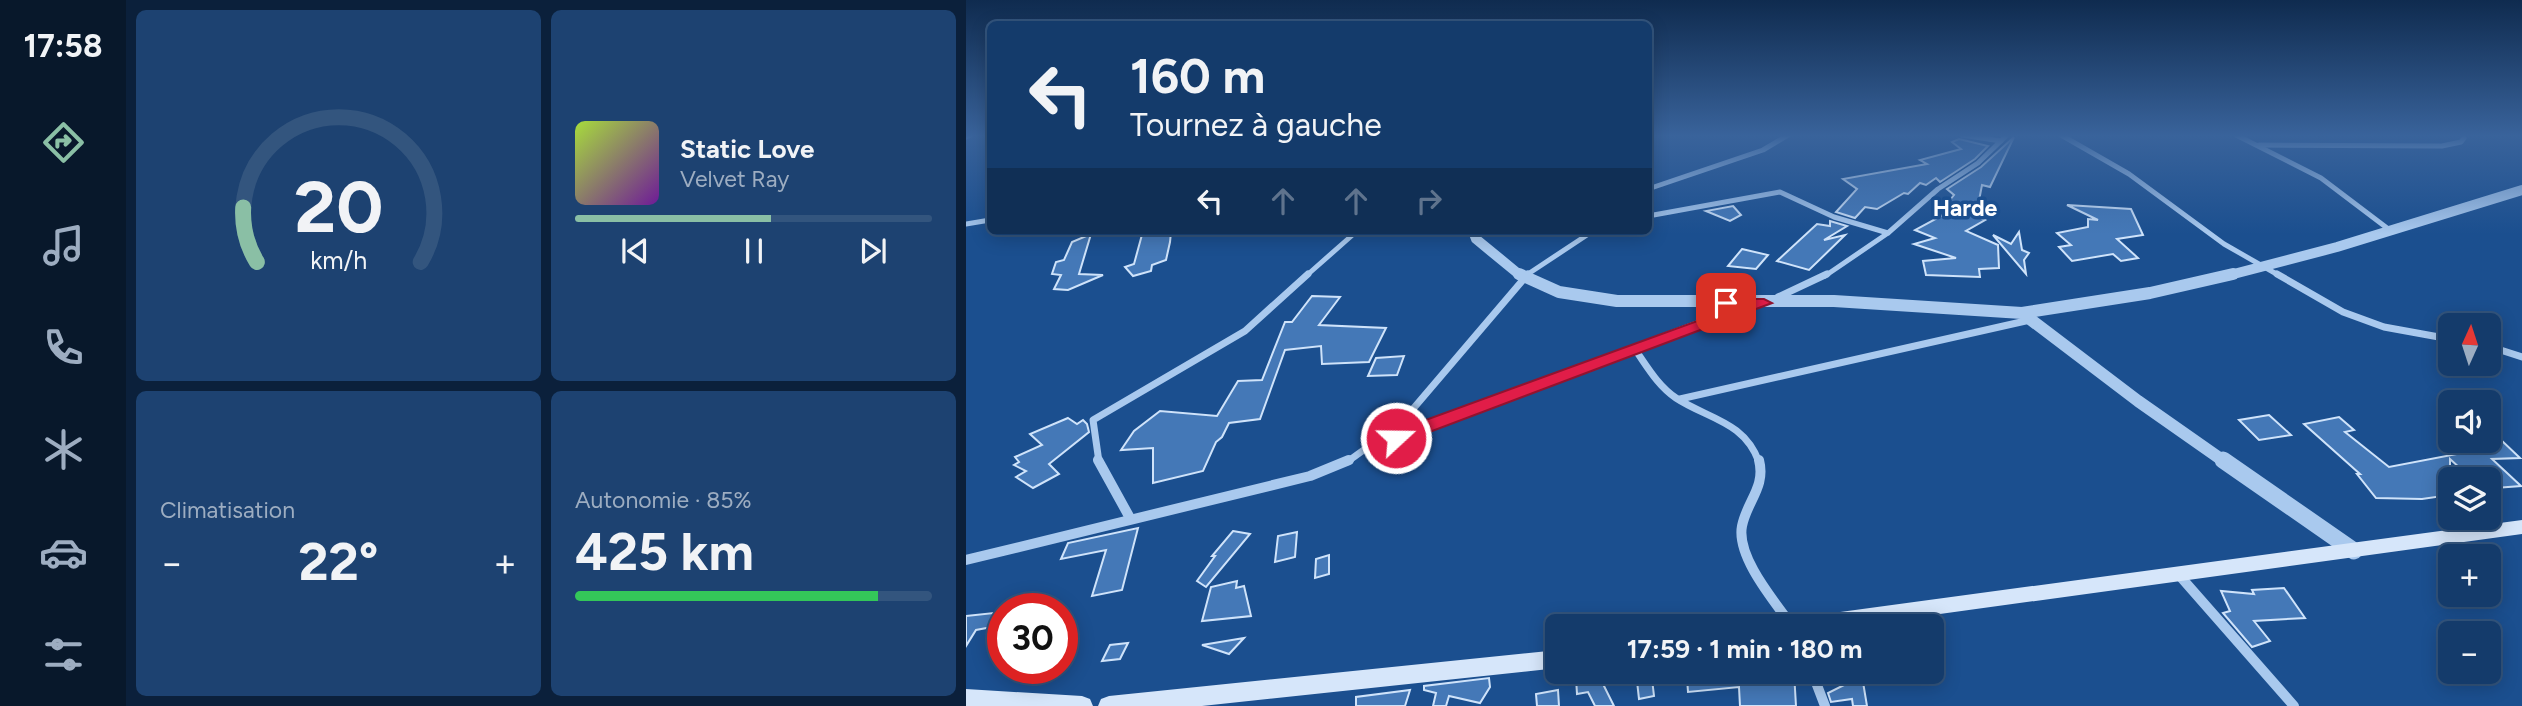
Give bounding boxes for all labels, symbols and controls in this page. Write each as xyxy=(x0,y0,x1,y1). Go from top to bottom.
text: 17:58 xyxy=(23,27,103,65)
text: 160 m xyxy=(1130,46,1265,105)
icon: left xyxy=(1015,49,1106,140)
text: Tournez à gauche xyxy=(1130,106,1382,144)
icon: directions xyxy=(39,118,88,167)
text: Static Love xyxy=(680,133,814,165)
text: 20 xyxy=(294,163,383,250)
text: Velvet Ray xyxy=(680,165,789,193)
icon: left xyxy=(1191,182,1229,220)
icon: ahead xyxy=(1264,182,1302,220)
icon: ahead xyxy=(1337,182,1375,220)
icon: right xyxy=(1410,182,1448,220)
district label: Harde xyxy=(1933,194,1998,222)
icon: music xyxy=(39,221,88,270)
icon: previous xyxy=(616,232,654,270)
icon: pause xyxy=(735,232,773,270)
icon: next xyxy=(854,232,892,270)
text: km/h xyxy=(310,245,367,275)
pin xyxy=(1696,273,1756,333)
icon: arrive xyxy=(1707,284,1745,322)
north arrow xyxy=(2438,313,2501,376)
map controls xyxy=(2438,313,2501,684)
icon: phone xyxy=(39,323,88,372)
button: sound xyxy=(2438,390,2501,453)
position arrow xyxy=(1359,401,1433,475)
icon: climate xyxy=(39,425,88,474)
button: layers xyxy=(2438,467,2501,530)
text: Autonomie · 85% xyxy=(575,486,752,514)
text: Climatisation xyxy=(160,496,295,524)
text: 425 km xyxy=(575,521,754,583)
icon: car xyxy=(39,528,88,577)
text: 22° xyxy=(299,531,378,593)
text: − xyxy=(160,540,184,586)
text: + xyxy=(493,540,517,586)
button: + xyxy=(2438,544,2501,607)
speed limit sign: 30 xyxy=(987,593,1078,684)
button: − xyxy=(2438,621,2501,684)
icon: filters xyxy=(39,630,88,679)
text: 17:59 · 1 min · 180 m xyxy=(1627,633,1862,665)

